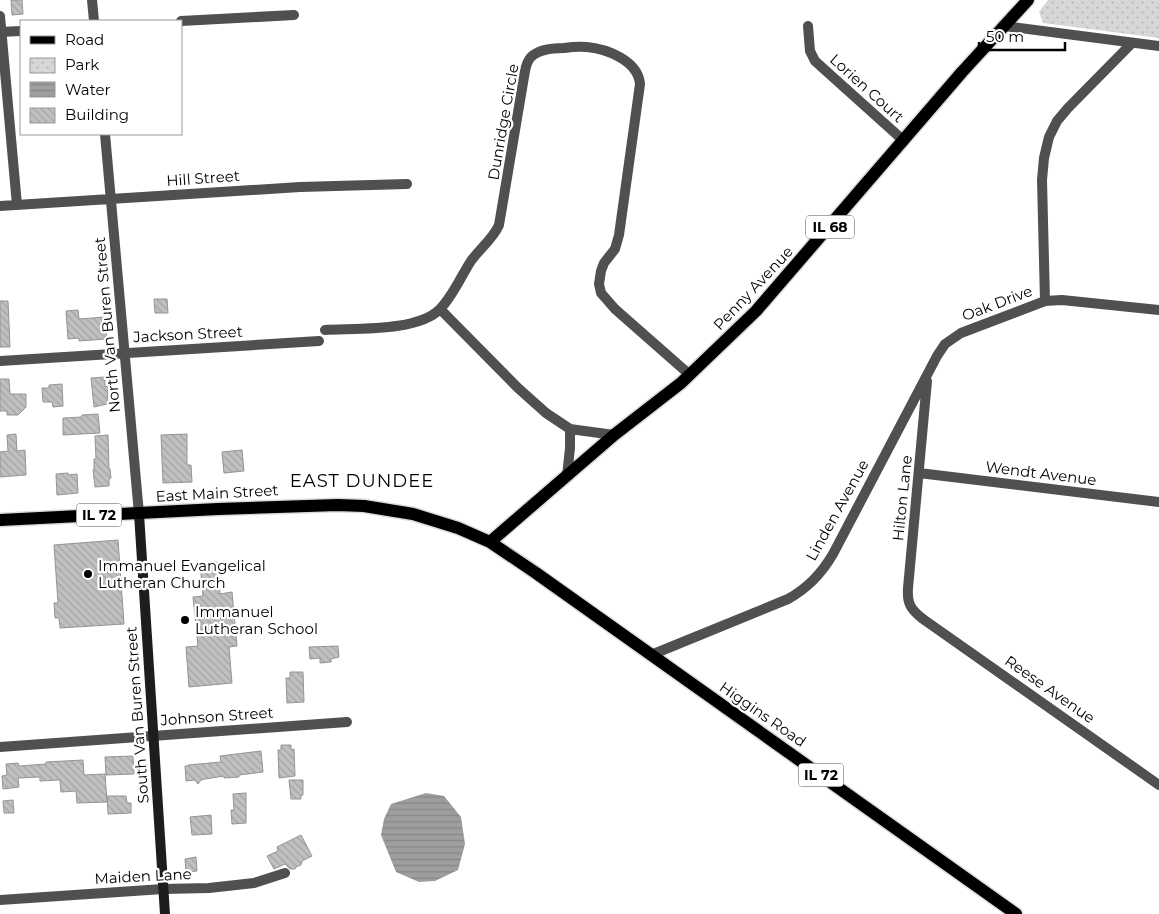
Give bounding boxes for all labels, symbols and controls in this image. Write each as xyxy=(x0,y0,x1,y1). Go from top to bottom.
legend xyxy=(20,20,182,135)
scale bar xyxy=(979,20,1065,52)
text: 50 m xyxy=(986,27,1024,46)
text: Road xyxy=(65,30,104,49)
street label: Lorien Court xyxy=(826,50,908,126)
text: Park xyxy=(65,55,99,74)
street label: Dunridge Circle xyxy=(483,62,523,182)
text: Water xyxy=(65,80,111,99)
text: Building xyxy=(65,105,129,124)
street label: Hill Street xyxy=(166,166,240,190)
road number: IL 68 xyxy=(806,216,854,238)
street label: North Van Buren Street xyxy=(90,236,124,414)
street label: Penny Avenue xyxy=(709,242,797,334)
street label: Oak Drive xyxy=(959,281,1035,325)
street label: Jackson Street xyxy=(132,322,243,346)
street label: Hilton Lane xyxy=(888,454,916,542)
street label: Linden Avenue xyxy=(801,456,873,564)
street label: Wendt Avenue xyxy=(984,457,1098,489)
district label: EAST DUNDEE xyxy=(290,470,434,492)
street label: East Main Street xyxy=(155,480,279,506)
road number: IL 72 xyxy=(76,504,122,526)
place label: Immanuel Evangelical Lutheran Church xyxy=(98,556,266,592)
marker: Immanuel Evangelical Lutheran Church xyxy=(82,568,94,580)
place label: Immanuel Lutheran School xyxy=(195,602,318,638)
marker: Immanuel Lutheran School xyxy=(179,614,191,626)
street label: South Van Buren Street xyxy=(121,626,153,804)
street label: Reese Avenue xyxy=(1001,651,1099,727)
street label: Higgins Road xyxy=(716,677,810,751)
street label: Johnson Street xyxy=(159,703,274,730)
road number: IL 72 xyxy=(798,764,844,786)
street label: Maiden Lane xyxy=(94,864,192,888)

